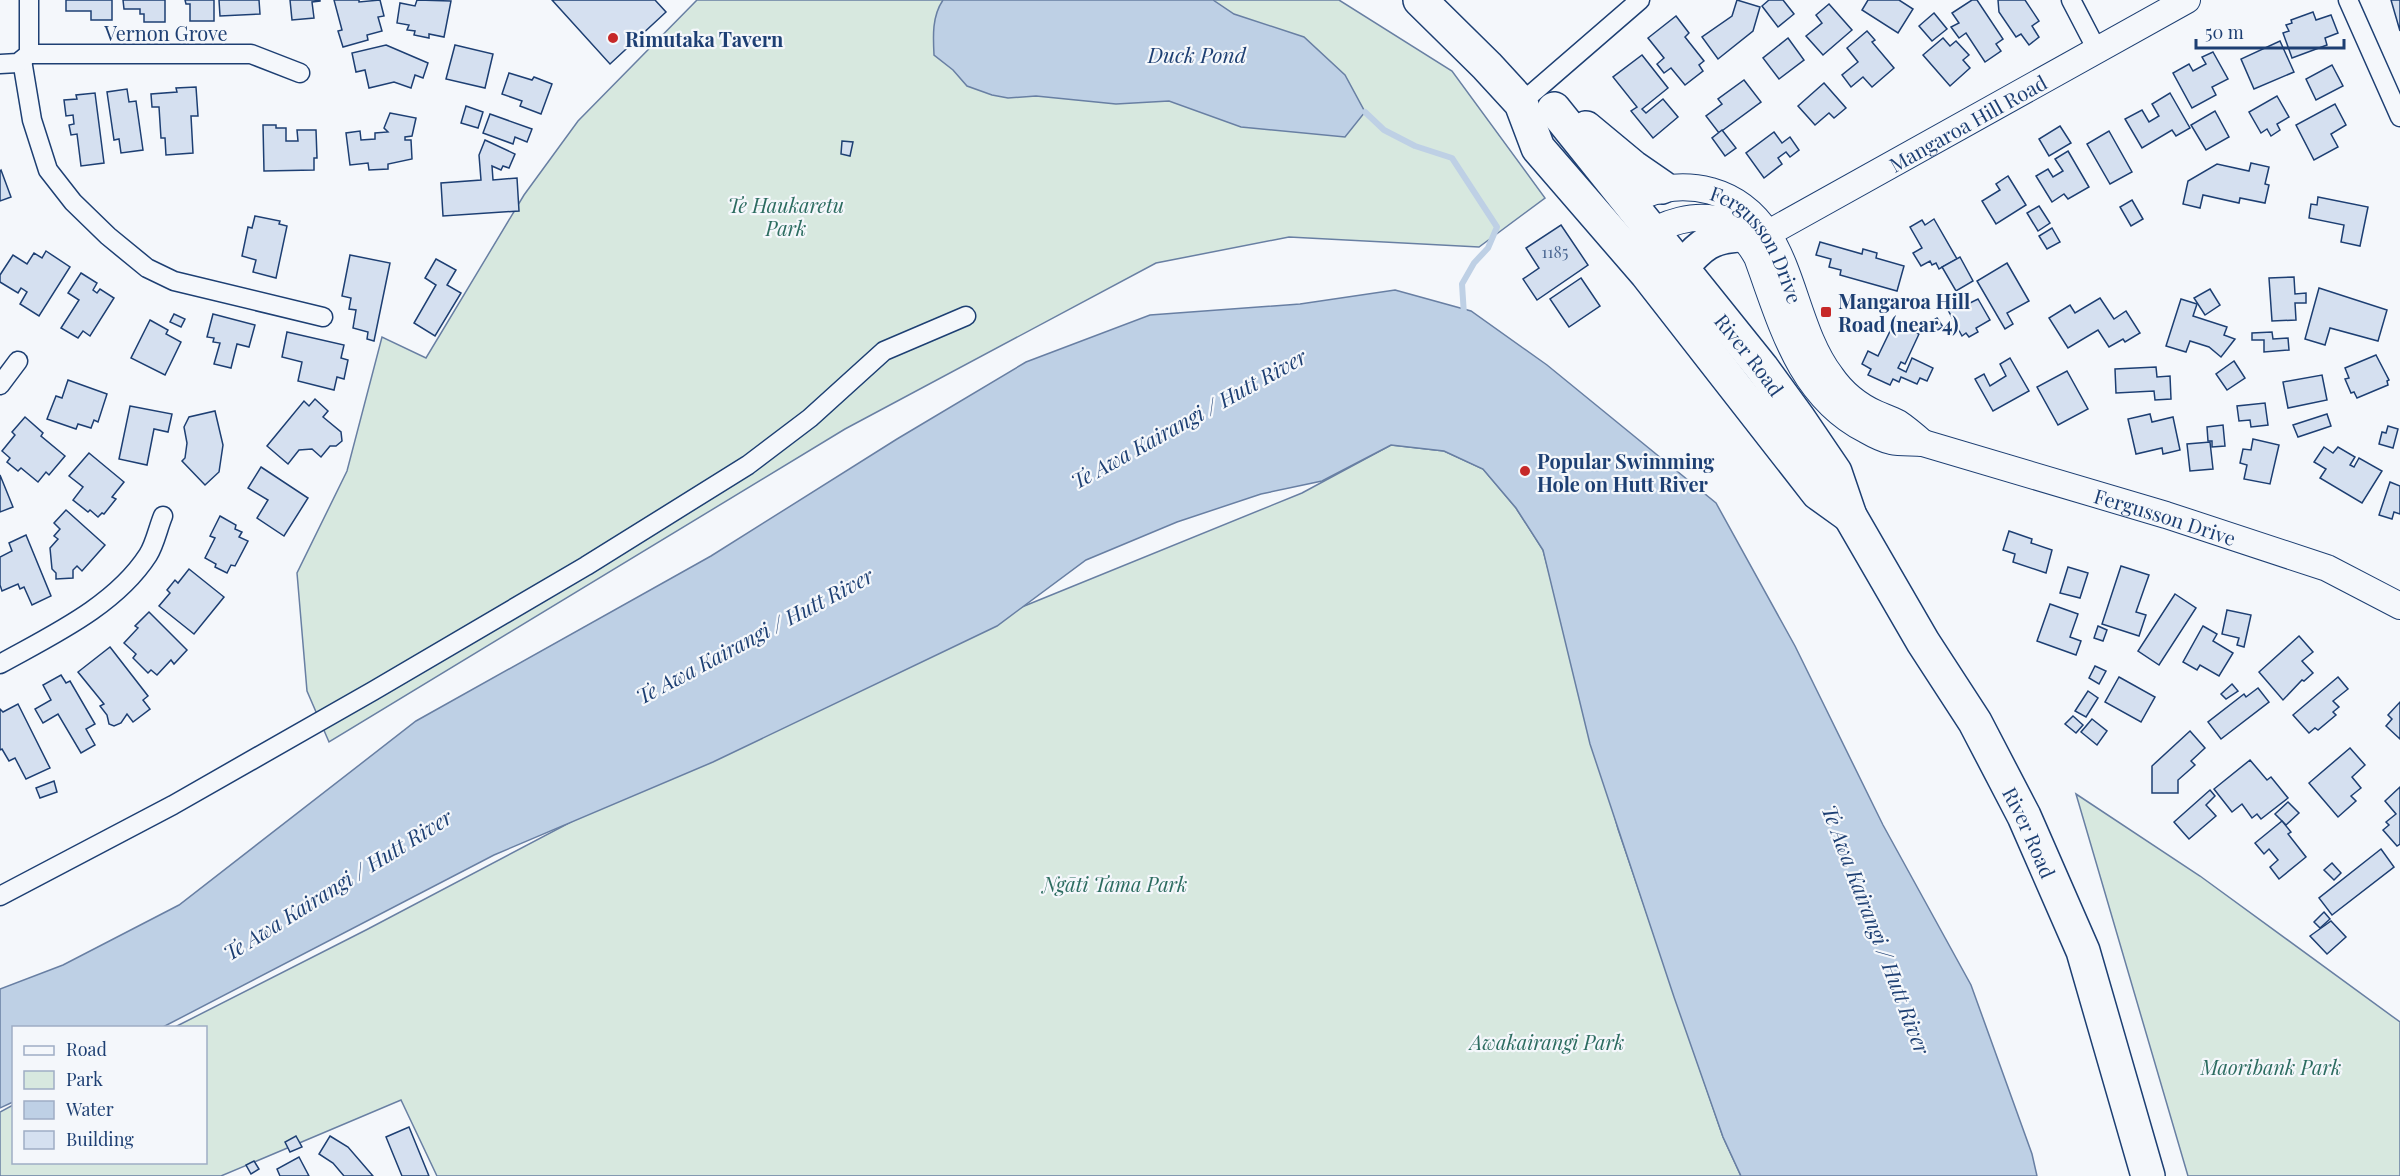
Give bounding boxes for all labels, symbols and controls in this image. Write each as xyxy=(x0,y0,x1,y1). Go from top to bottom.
scale bar xyxy=(2196,12,2344,50)
street label: Vernon Grove xyxy=(103,19,228,46)
text: 50 m xyxy=(2205,20,2244,44)
place label: Rimutaka Tavern xyxy=(625,25,784,52)
marker: Rimutaka Tavern xyxy=(606,31,620,45)
water label: Duck Pond xyxy=(1147,40,1247,68)
street label: Mangaroa Hill Road xyxy=(1884,67,2051,177)
street label: Fergusson Drive xyxy=(1707,178,1810,306)
park label: Te Haukaretu Park xyxy=(728,191,844,241)
house number: 1185 xyxy=(1542,241,1568,262)
place label: Mangaroa Hill Road (near 4) xyxy=(1838,287,1970,337)
marker: Mangaroa Hill Road (near 4) xyxy=(1819,305,1833,319)
street label: River Road xyxy=(1710,307,1791,401)
water label: Te Awa Kairangi / Hutt River xyxy=(1065,341,1312,494)
place label: Popular Swimming Hole on Hutt River xyxy=(1537,447,1714,497)
marker: Popular Swimming Hole on Hutt River xyxy=(1518,464,1532,478)
street label: Fergusson Drive xyxy=(2091,481,2240,551)
water label: Te Awa Kairangi / Hutt River xyxy=(630,560,878,710)
street label: River Road xyxy=(1997,782,2063,882)
water label: Te Awa Kairangi / Hutt River xyxy=(1816,800,1938,1059)
water label: Te Awa Kairangi / Hutt River xyxy=(217,801,458,966)
park label: Ngāti Tama Park xyxy=(1041,870,1187,897)
legend xyxy=(12,1026,207,1164)
park label: Awakairangi Park xyxy=(1468,1028,1624,1055)
text: Road xyxy=(66,1037,107,1061)
park label: Maoribank Park xyxy=(2200,1053,2341,1080)
text: Park xyxy=(66,1067,103,1091)
text: Water xyxy=(65,1097,114,1121)
text: Building xyxy=(66,1127,134,1151)

